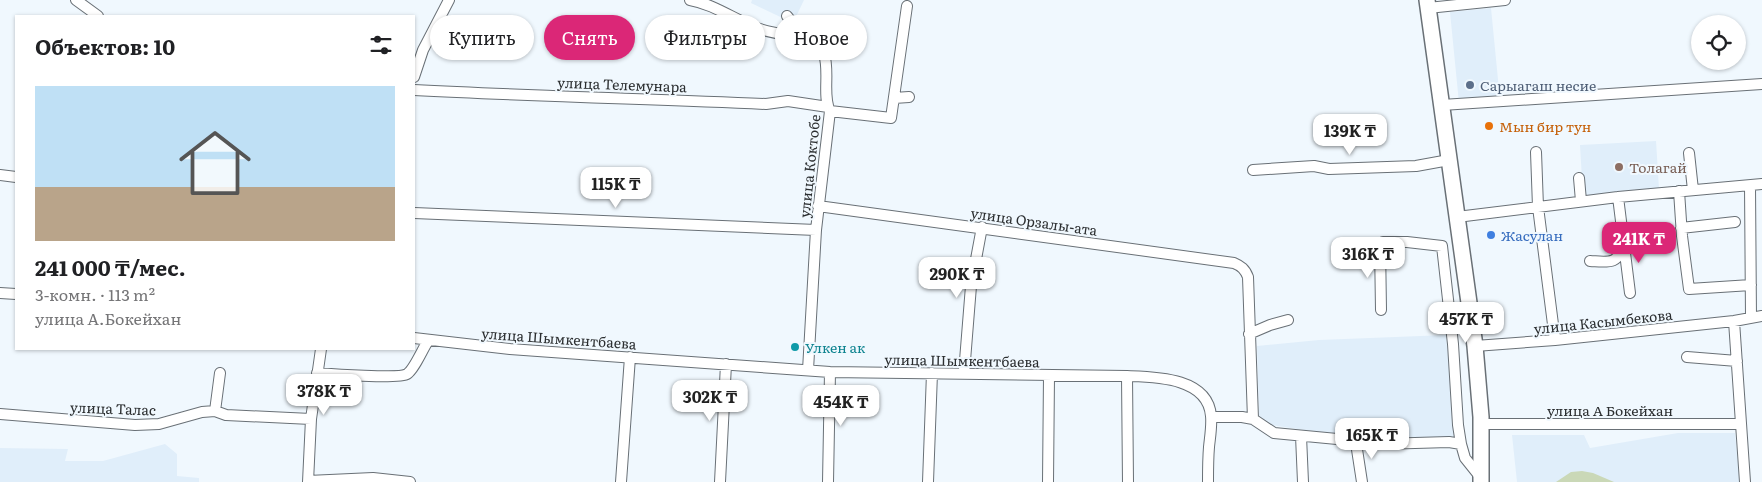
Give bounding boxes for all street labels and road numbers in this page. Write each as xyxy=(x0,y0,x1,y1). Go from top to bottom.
street label: улица Телемунара xyxy=(557,72,688,96)
street label: улица Коктобе xyxy=(794,113,824,219)
street label: улица Орзалы-ата xyxy=(969,202,1099,240)
street label: улица Касымбекова xyxy=(1533,304,1674,338)
street label: улица Шымкентбаева xyxy=(481,323,638,353)
street label: улица Шымкентбаева xyxy=(884,349,1040,371)
street label: улица Талас xyxy=(70,397,156,419)
street label: улица А Бокейхан xyxy=(1547,400,1673,420)

